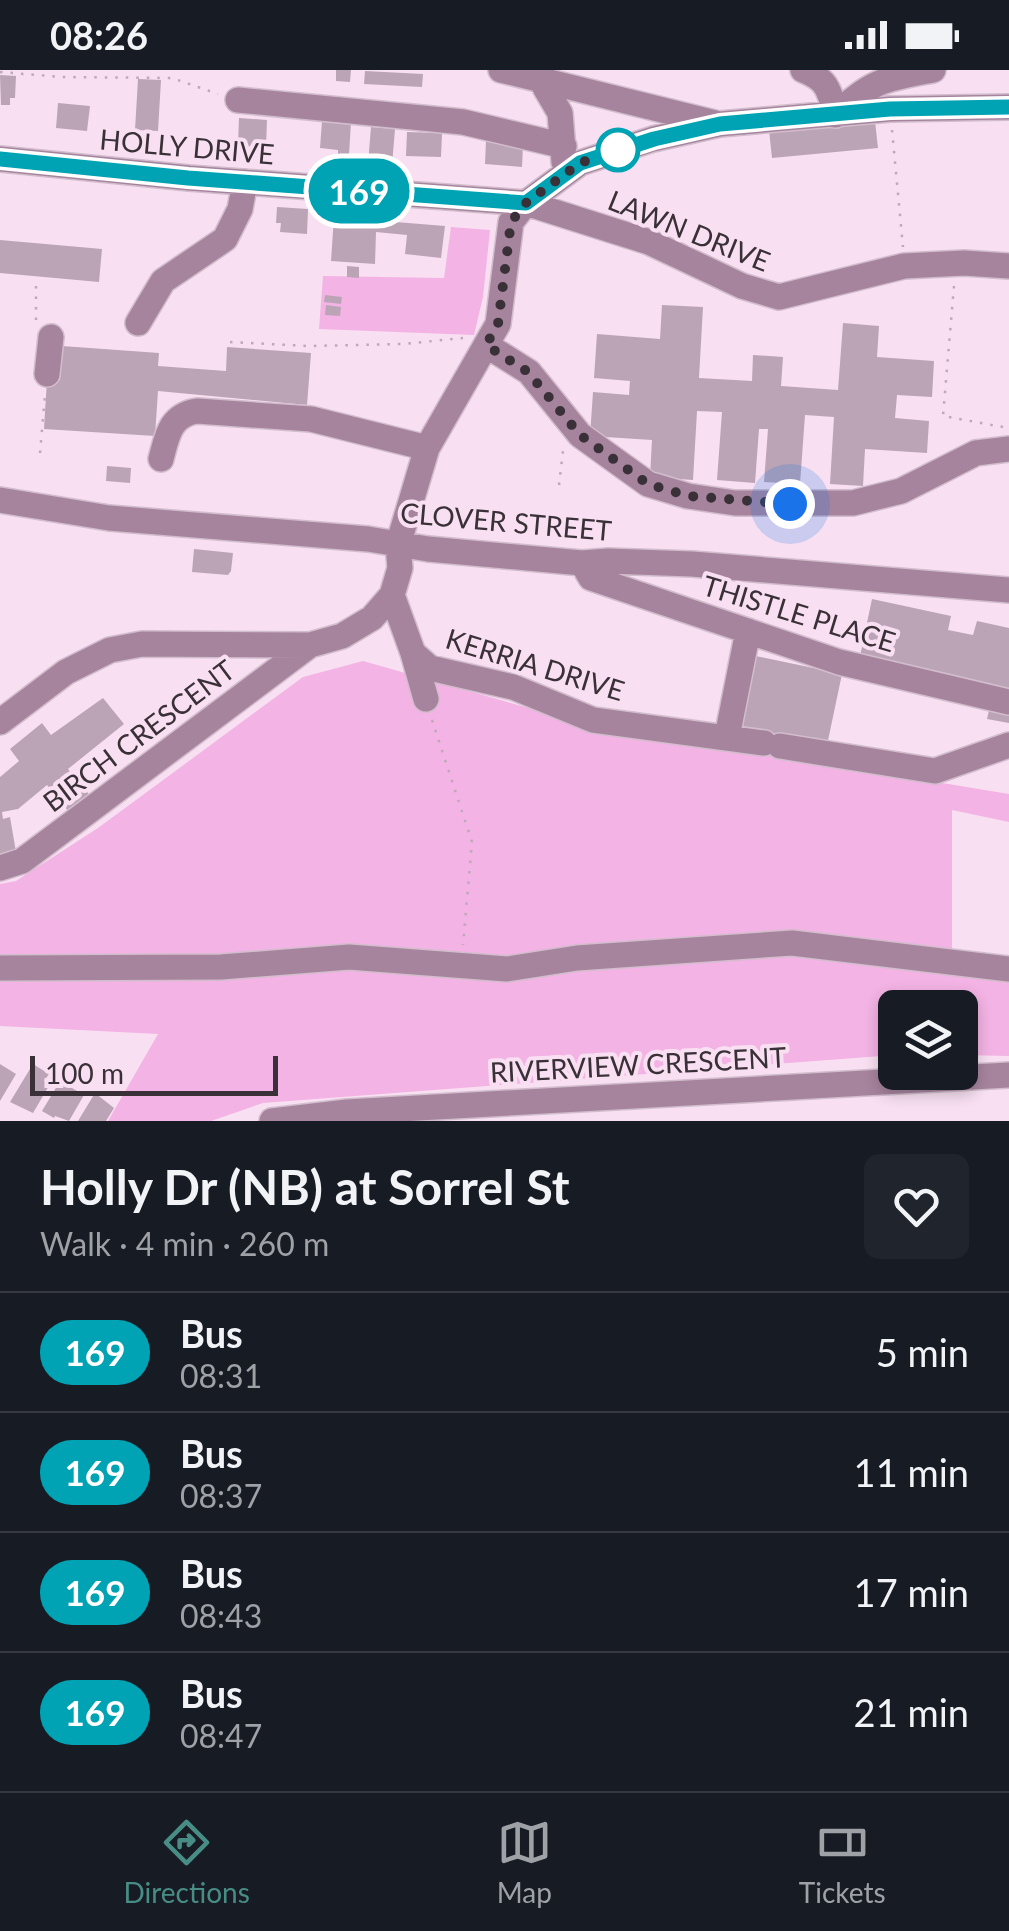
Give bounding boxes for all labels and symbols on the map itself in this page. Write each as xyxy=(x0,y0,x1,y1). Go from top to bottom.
street label: HOLLY DRIVE xyxy=(98,121,276,171)
unlabelled marker xyxy=(597,129,639,171)
line badge: 169 xyxy=(302,158,416,224)
street label: LAWN DRIVE xyxy=(604,182,775,278)
your location xyxy=(765,479,815,529)
street label: CLOVER STREET xyxy=(399,495,614,547)
street label: THISTLE PLACE xyxy=(699,568,900,658)
street label: KERRIA DRIVE xyxy=(442,621,629,707)
street label: BIRCH CRESCENT xyxy=(36,652,241,818)
street label: RIVERVIEW CRESCENT xyxy=(489,1039,787,1089)
scale bar xyxy=(30,1051,278,1096)

